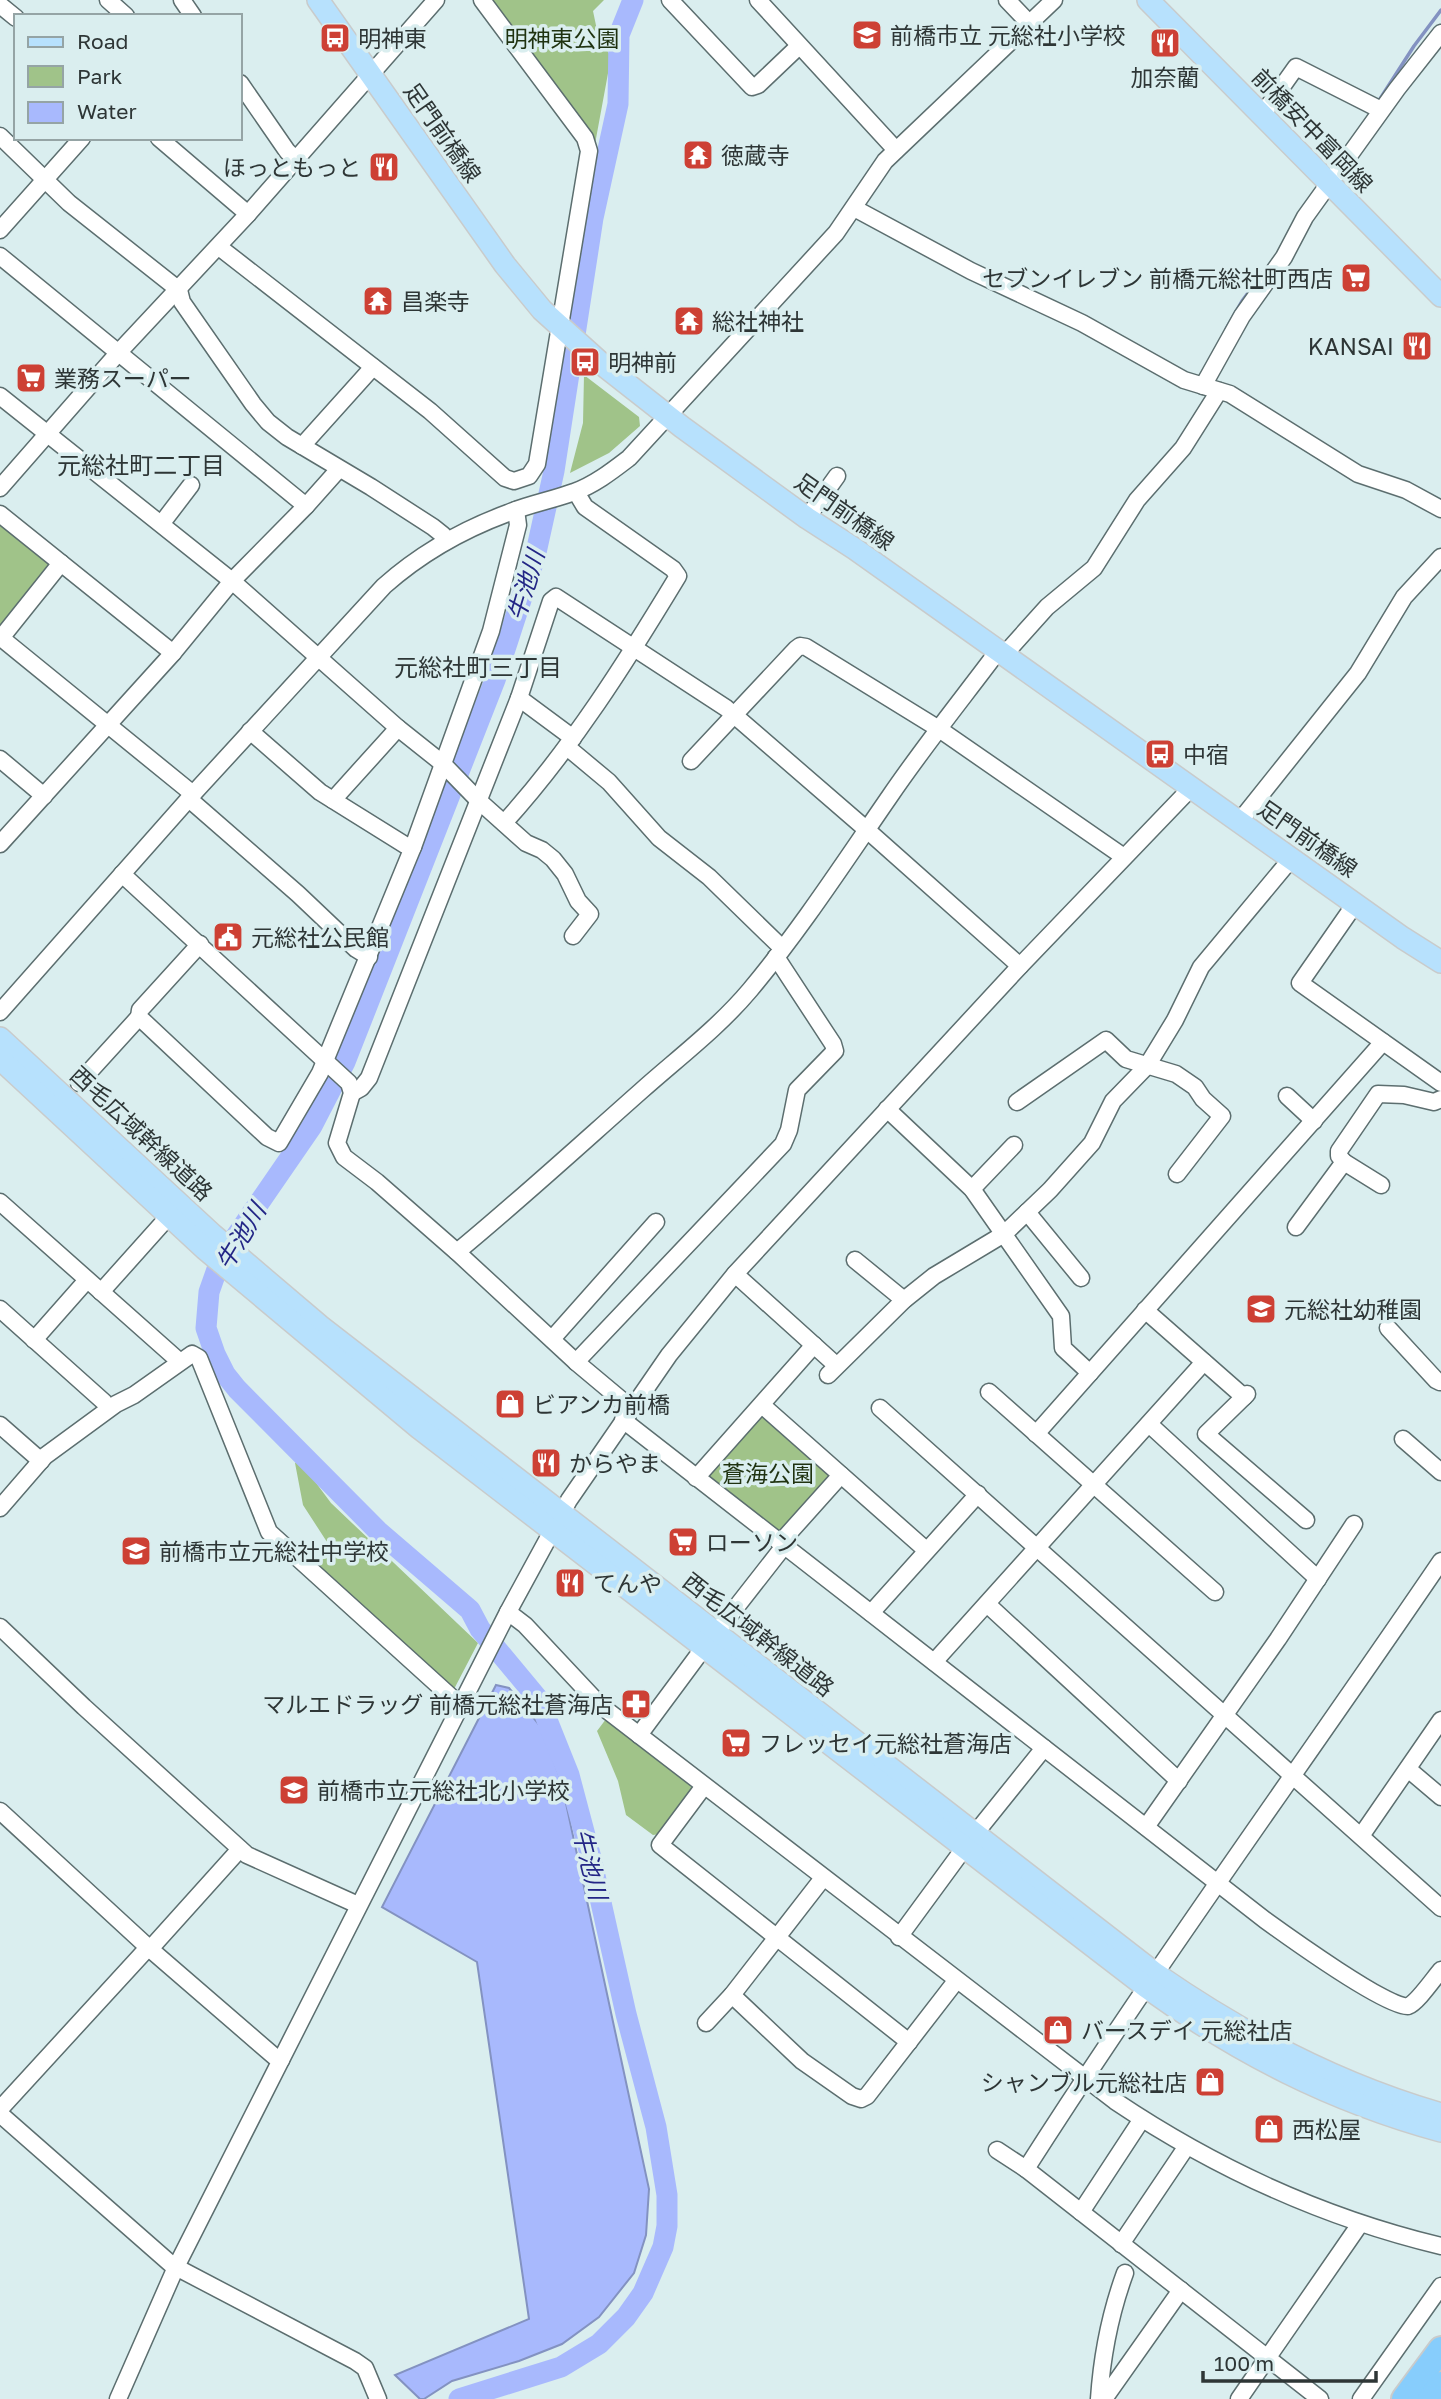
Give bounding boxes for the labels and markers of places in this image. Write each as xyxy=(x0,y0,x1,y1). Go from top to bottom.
school or university icon: 前橋市立 元総社小学校 xyxy=(850,18,884,52)
bus stop icon: 明神東 xyxy=(318,21,352,55)
place label: 前橋市立 元総社小学校 xyxy=(890,21,1126,49)
place label: 明神東 xyxy=(358,24,427,52)
restaurant icon: 加奈藺 xyxy=(1148,26,1182,60)
place label: 加奈藺 xyxy=(1131,63,1200,91)
temple icon: 徳蔵寺 xyxy=(681,138,715,172)
place label: 徳蔵寺 xyxy=(721,141,790,169)
restaurant icon: ほっともっと xyxy=(367,150,401,184)
place label: ほっともっと xyxy=(223,153,361,181)
supermarket icon: セブンイレブン 前橋元総社町西店 xyxy=(1339,261,1373,295)
place label: セブンイレブン 前橋元総社町西店 xyxy=(982,264,1333,292)
temple icon: 昌楽寺 xyxy=(361,284,395,318)
place label: 昌楽寺 xyxy=(401,287,470,315)
temple icon: 総社神社 xyxy=(672,304,706,338)
place label: 総社神社 xyxy=(712,307,804,335)
restaurant icon: KANSAI xyxy=(1400,329,1434,363)
place label: KANSAI xyxy=(1308,332,1394,360)
bus stop icon: 明神前 xyxy=(568,345,602,379)
place label: 明神前 xyxy=(608,348,677,376)
supermarket icon: 業務スーパー xyxy=(14,361,48,395)
place label: 業務スーパー xyxy=(54,364,192,392)
bus stop icon: 中宿 xyxy=(1143,737,1177,771)
place label: 中宿 xyxy=(1183,740,1229,768)
public building icon: 元総社公民館 xyxy=(211,920,245,954)
place label: 元総社公民館 xyxy=(251,923,389,951)
school or university icon: 元総社幼稚園 xyxy=(1244,1292,1278,1326)
place label: 元総社幼稚園 xyxy=(1284,1295,1422,1323)
shop icon: ビアンカ前橋 xyxy=(493,1387,527,1421)
place label: ビアンカ前橋 xyxy=(533,1390,670,1418)
restaurant icon: からやま xyxy=(529,1446,563,1480)
place label: からやま xyxy=(569,1449,661,1477)
supermarket icon: ローソン xyxy=(666,1525,700,1559)
place label: ローソン xyxy=(706,1528,798,1556)
school or university icon: 前橋市立元総社中学校 xyxy=(119,1534,153,1568)
place label: 前橋市立元総社中学校 xyxy=(159,1537,389,1565)
restaurant icon: てんや xyxy=(553,1566,587,1600)
place label: てんや xyxy=(593,1569,662,1597)
pharmacy icon: マルエドラッグ 前橋元総社蒼海店 xyxy=(619,1687,653,1721)
place label: マルエドラッグ 前橋元総社蒼海店 xyxy=(262,1690,613,1718)
supermarket icon: フレッセイ元総社蒼海店 xyxy=(719,1726,753,1760)
place label: フレッセイ元総社蒼海店 xyxy=(759,1729,1012,1757)
school or university icon: 前橋市立元総社北小学校 xyxy=(277,1773,311,1807)
place label: 前橋市立元総社北小学校 xyxy=(317,1776,570,1804)
shop icon: バースデイ 元総社店 xyxy=(1041,2013,1075,2047)
place label: バースデイ 元総社店 xyxy=(1081,2016,1293,2044)
shop icon: シャンブル元総社店 xyxy=(1193,2065,1227,2099)
place label: シャンブル元総社店 xyxy=(981,2068,1187,2096)
shop icon: 西松屋 xyxy=(1252,2112,1286,2146)
place label: 西松屋 xyxy=(1292,2115,1361,2143)

